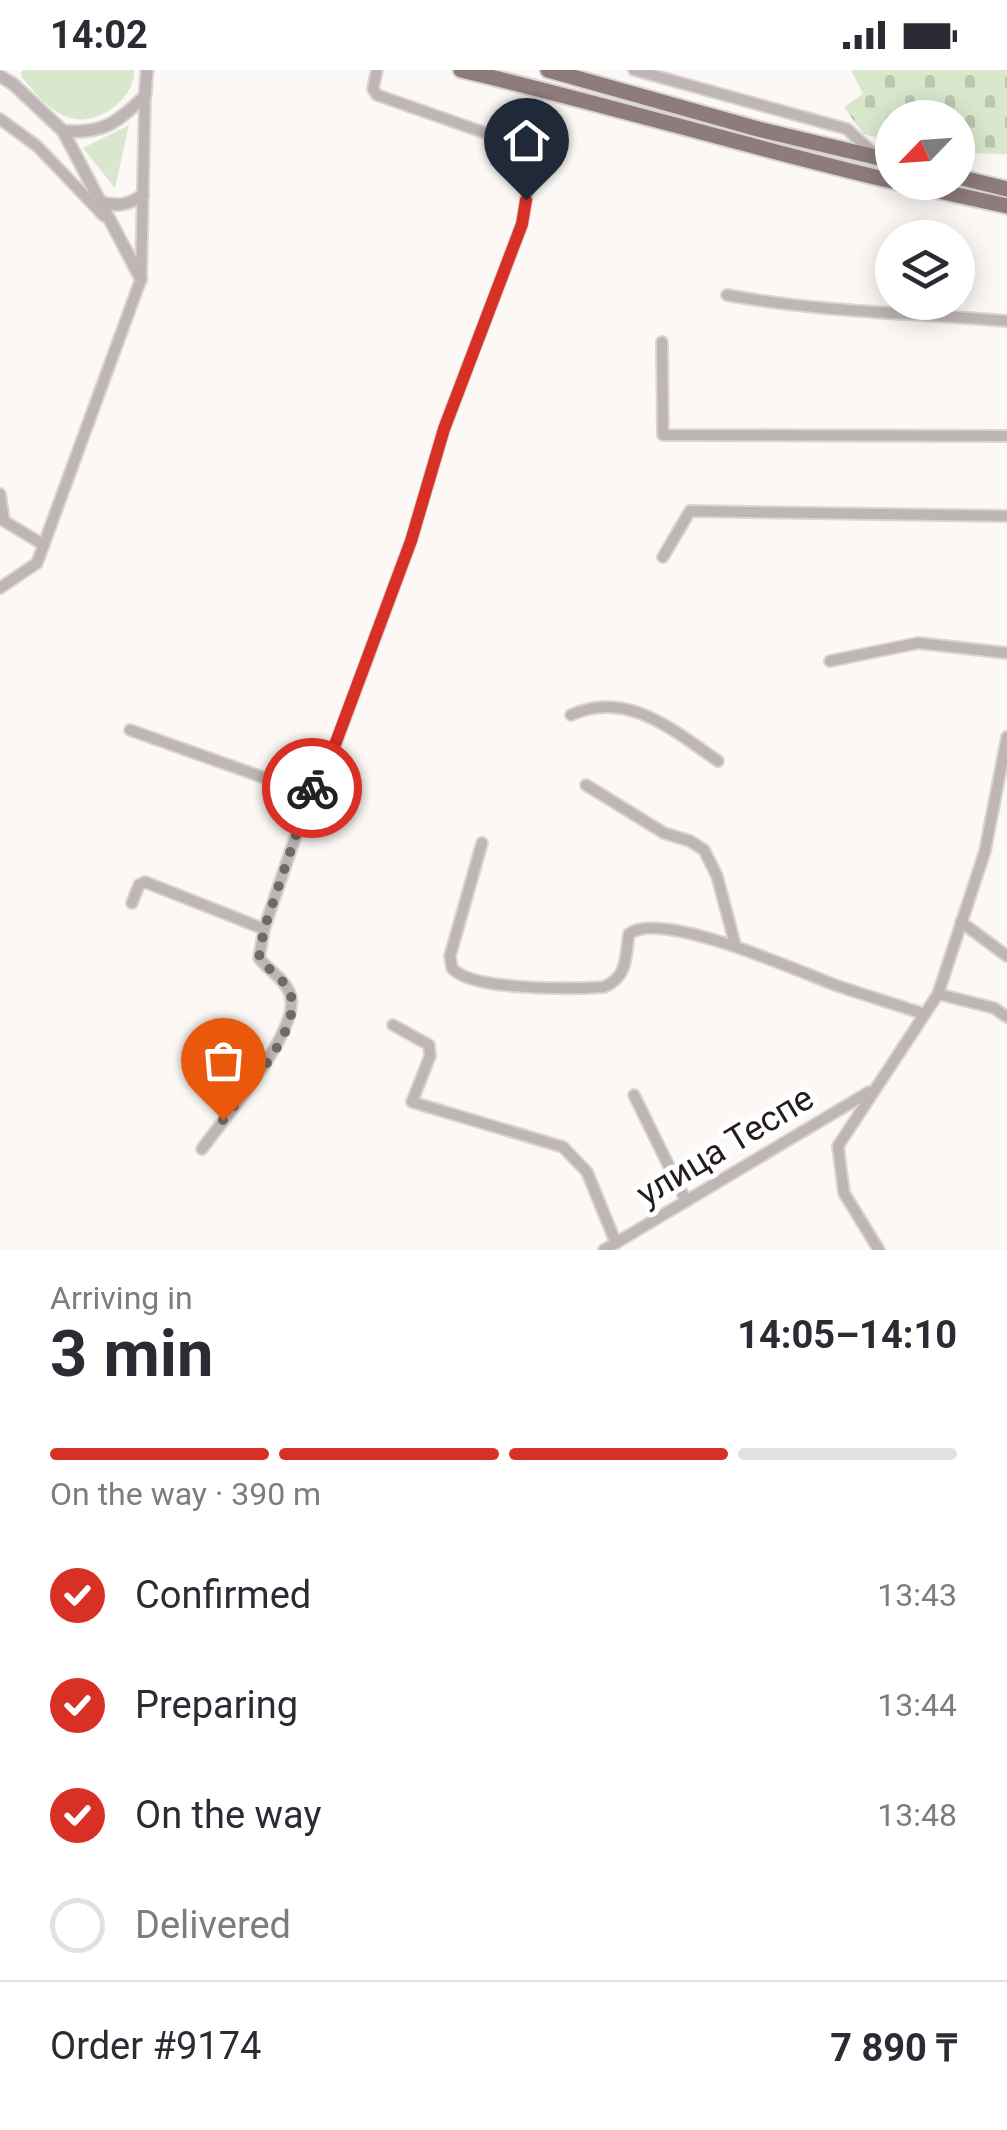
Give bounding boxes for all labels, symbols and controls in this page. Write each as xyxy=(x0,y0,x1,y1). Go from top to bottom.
text: 14:02 xyxy=(50,13,148,57)
pin xyxy=(484,98,569,201)
north arrow xyxy=(875,100,975,200)
map controls xyxy=(875,100,975,320)
icon: home xyxy=(499,113,554,168)
button: layers xyxy=(875,220,975,320)
courier xyxy=(262,738,362,838)
icon: bike xyxy=(285,761,340,816)
pin xyxy=(181,1018,266,1121)
icon: bag xyxy=(196,1033,251,1088)
street label: улица Теспе xyxy=(629,1077,821,1215)
text: Arriving in xyxy=(50,1279,193,1317)
text: 14:05–14:10 xyxy=(737,1313,957,1357)
text: 3 min xyxy=(50,1316,213,1392)
text: On the way · 390 m xyxy=(50,1475,321,1513)
icon: check xyxy=(50,1568,105,1623)
text: Confirmed xyxy=(135,1573,311,1617)
text: 13:43 xyxy=(877,1576,957,1614)
icon: check xyxy=(50,1678,105,1733)
text: Preparing xyxy=(135,1683,298,1727)
text: 13:44 xyxy=(877,1686,957,1724)
icon: check xyxy=(50,1788,105,1843)
text: On the way xyxy=(135,1793,321,1837)
text: 13:48 xyxy=(877,1796,957,1834)
text: Delivered xyxy=(135,1903,291,1947)
text: Order #9174 xyxy=(50,2024,261,2068)
text: 7 890 ₸ xyxy=(830,2026,957,2070)

